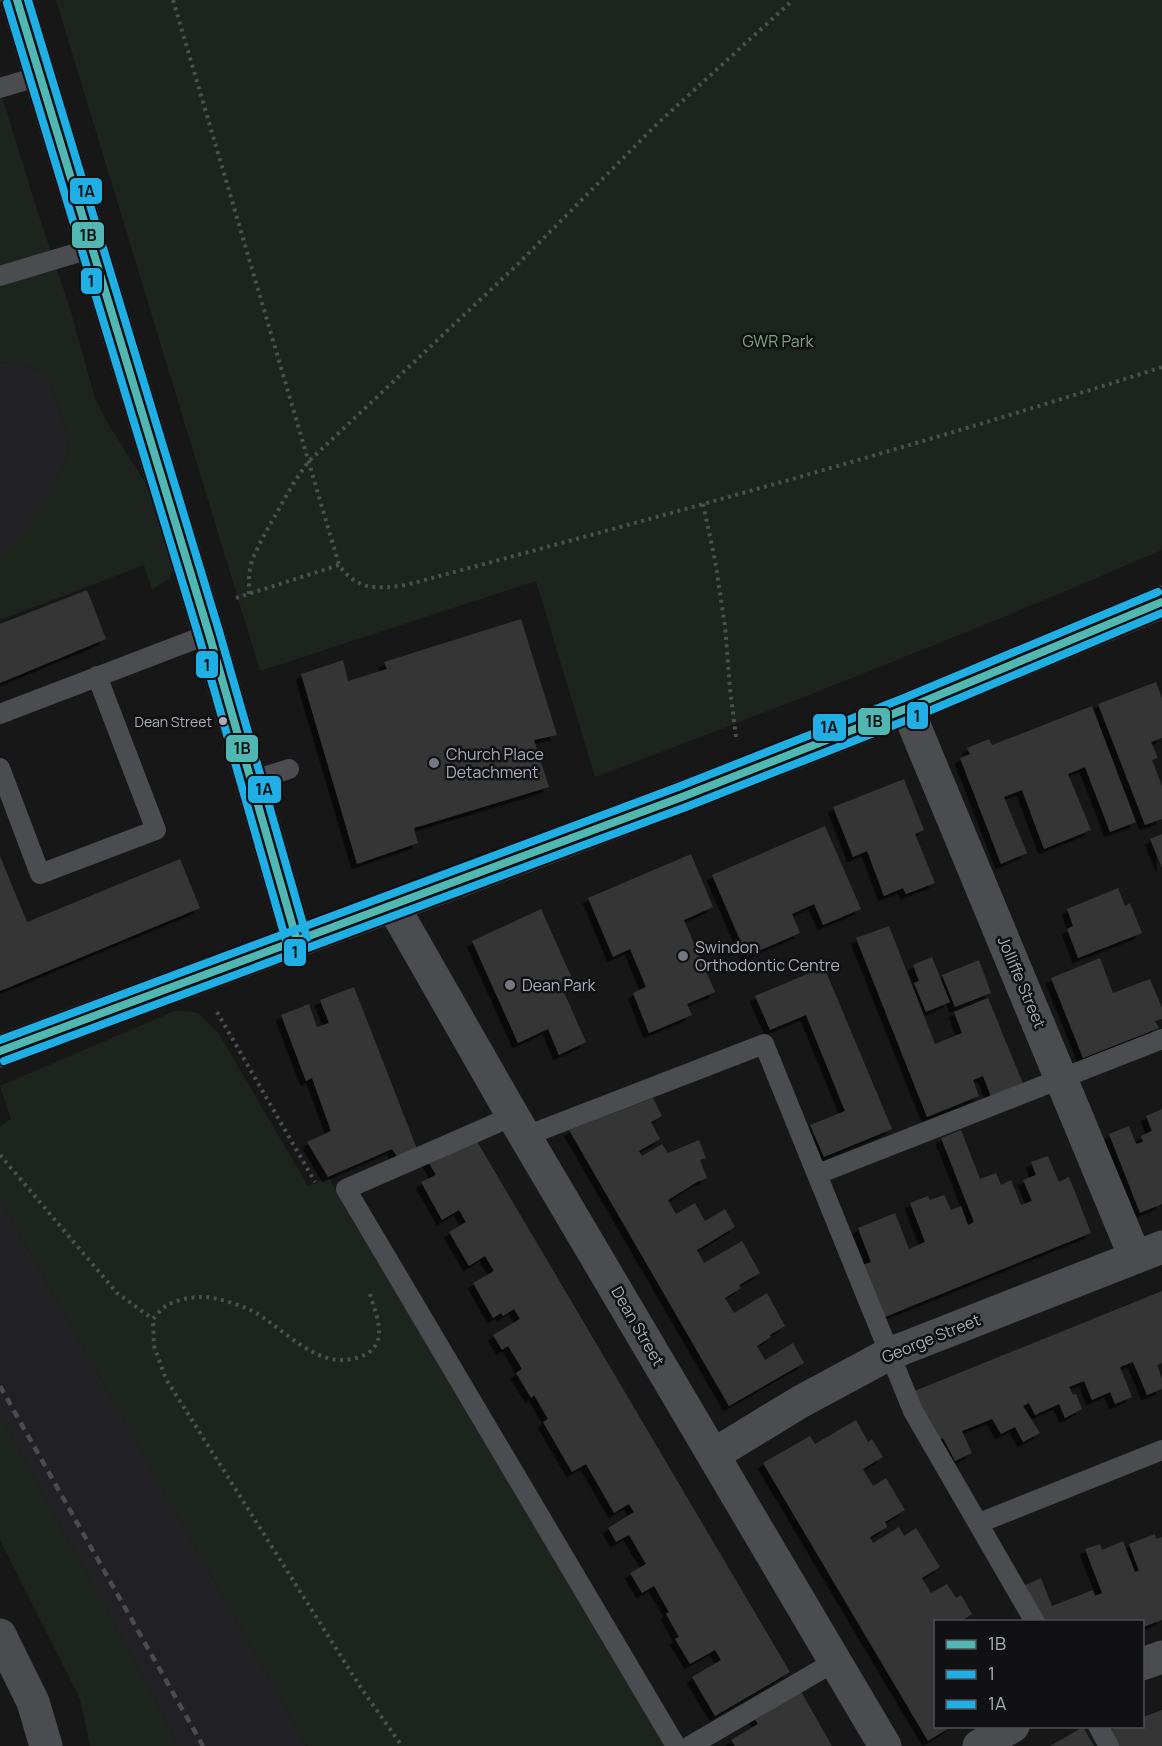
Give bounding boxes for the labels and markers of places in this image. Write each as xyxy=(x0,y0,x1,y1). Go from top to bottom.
place label: Dean Street xyxy=(135,712,212,731)
marker: Dean Street xyxy=(217,715,229,727)
place label: Church Place Detachment xyxy=(446,743,544,783)
marker: Church Place Detachment xyxy=(427,756,441,770)
place label: Swindon Orthodontic Centre xyxy=(695,936,840,976)
marker: Swindon Orthodontic Centre xyxy=(676,949,690,963)
place label: Dean Park xyxy=(522,974,596,996)
marker: Dean Park xyxy=(503,978,517,992)

